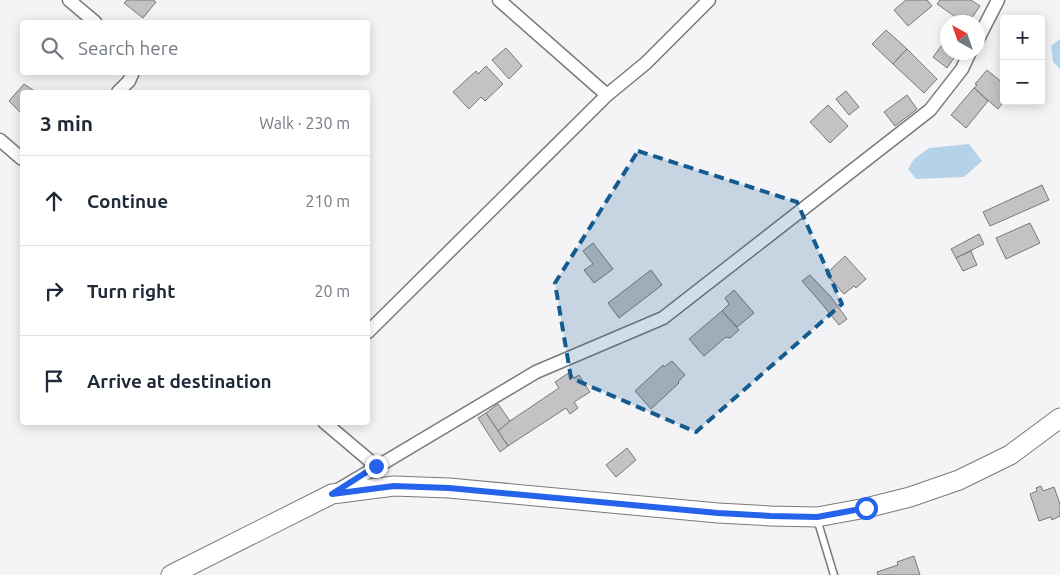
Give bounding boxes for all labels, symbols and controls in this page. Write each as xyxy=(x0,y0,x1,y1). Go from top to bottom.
north arrow xyxy=(940,15,985,60)
map controls xyxy=(1000,15,1045,105)
button: + xyxy=(1000,15,1045,60)
search box xyxy=(20,20,370,75)
icon: search xyxy=(38,34,66,62)
text: Search here xyxy=(78,37,178,59)
button: − xyxy=(1000,60,1045,105)
text: 3 min xyxy=(40,111,93,135)
text: Walk · 230 m xyxy=(259,114,350,132)
icon: ahead xyxy=(40,187,68,215)
text: Continue xyxy=(87,190,168,212)
text: 210 m xyxy=(305,192,350,210)
icon: right xyxy=(40,277,68,305)
text: Turn right xyxy=(87,280,175,302)
text: 20 m xyxy=(314,282,350,300)
icon: arrive xyxy=(40,367,68,395)
text: Arrive at destination xyxy=(87,370,272,392)
route end xyxy=(365,455,388,478)
route start xyxy=(855,497,878,520)

